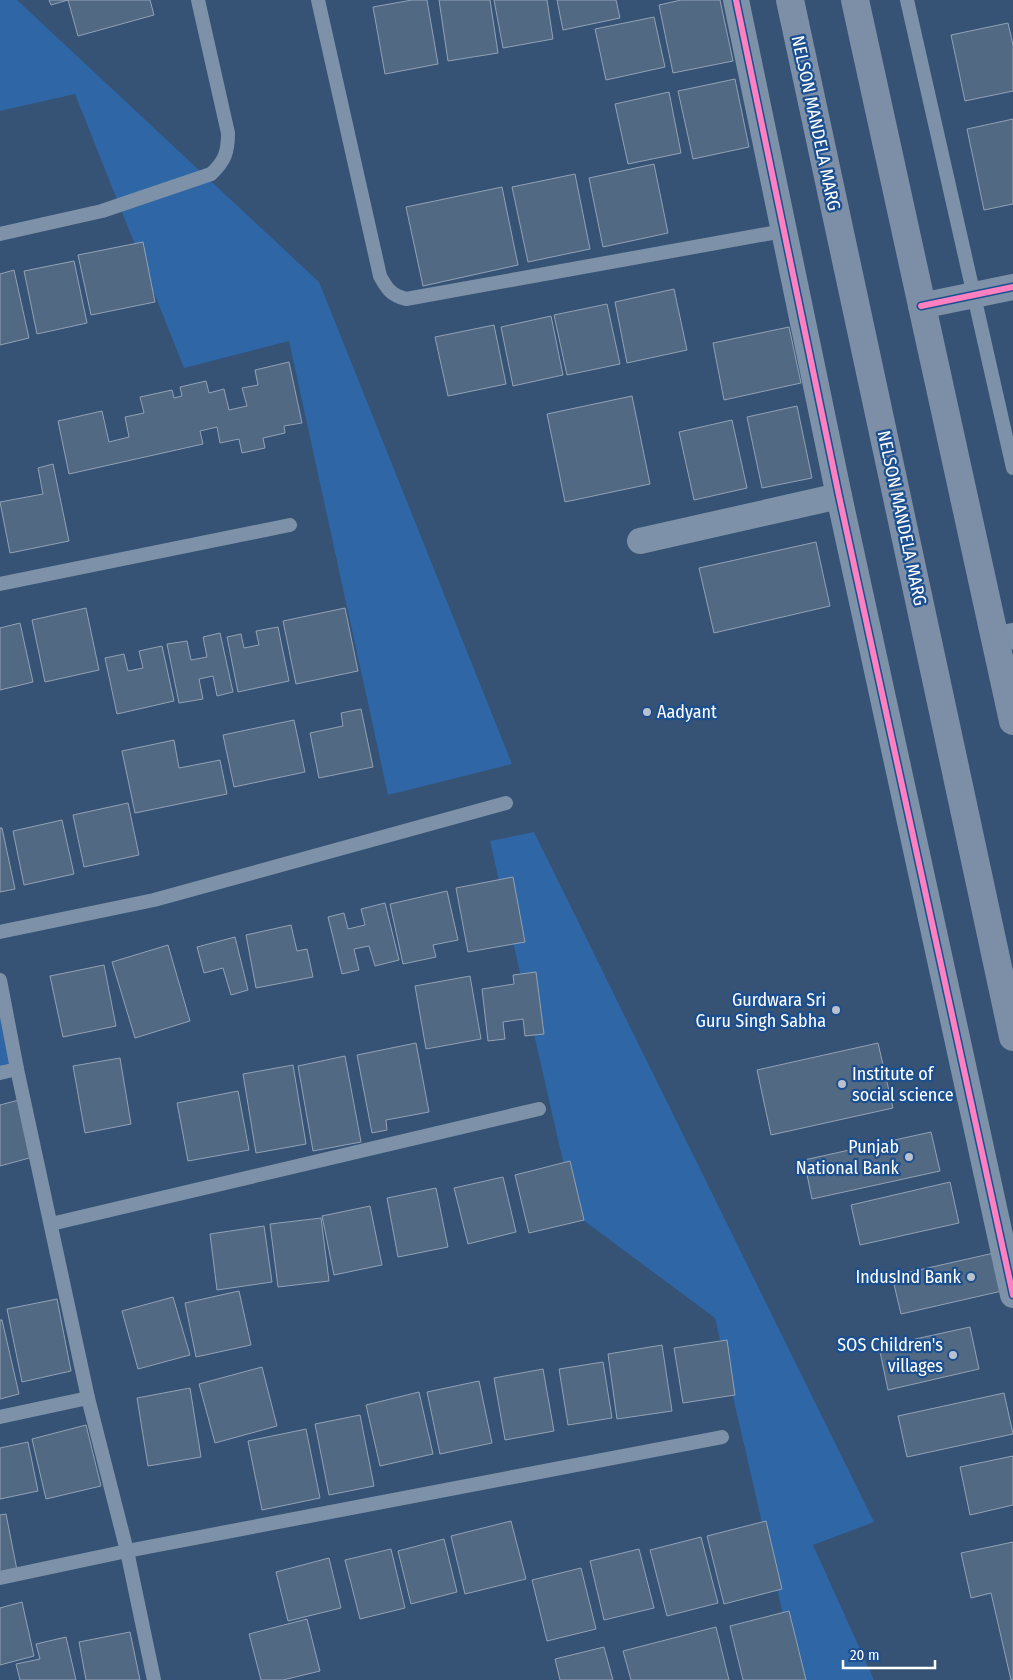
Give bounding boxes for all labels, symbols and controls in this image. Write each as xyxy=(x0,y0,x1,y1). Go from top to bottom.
street label: NELSON MANDELA MARG xyxy=(787,33,845,213)
street label: NELSON MANDELA MARG xyxy=(873,428,931,608)
place label: Aadyant xyxy=(657,701,717,723)
marker: Aadyant xyxy=(641,706,653,718)
place label: Gurdwara Sri Guru Singh Sabha xyxy=(696,989,826,1032)
marker: Gurdwara Sri Guru Singh Sabha xyxy=(830,1004,842,1016)
place label: Institute of social science xyxy=(852,1063,954,1106)
marker: Institute of social science xyxy=(836,1078,848,1090)
place label: Punjab National Bank xyxy=(796,1136,900,1179)
marker: Punjab National Bank xyxy=(903,1151,915,1163)
place label: IndusInd Bank xyxy=(855,1266,962,1288)
marker: IndusInd Bank xyxy=(965,1271,977,1283)
place label: SOS Children's villages xyxy=(837,1334,943,1377)
marker: SOS Children's villages xyxy=(947,1349,959,1361)
scale bar xyxy=(843,1638,936,1670)
text: 20 m xyxy=(850,1646,880,1664)

